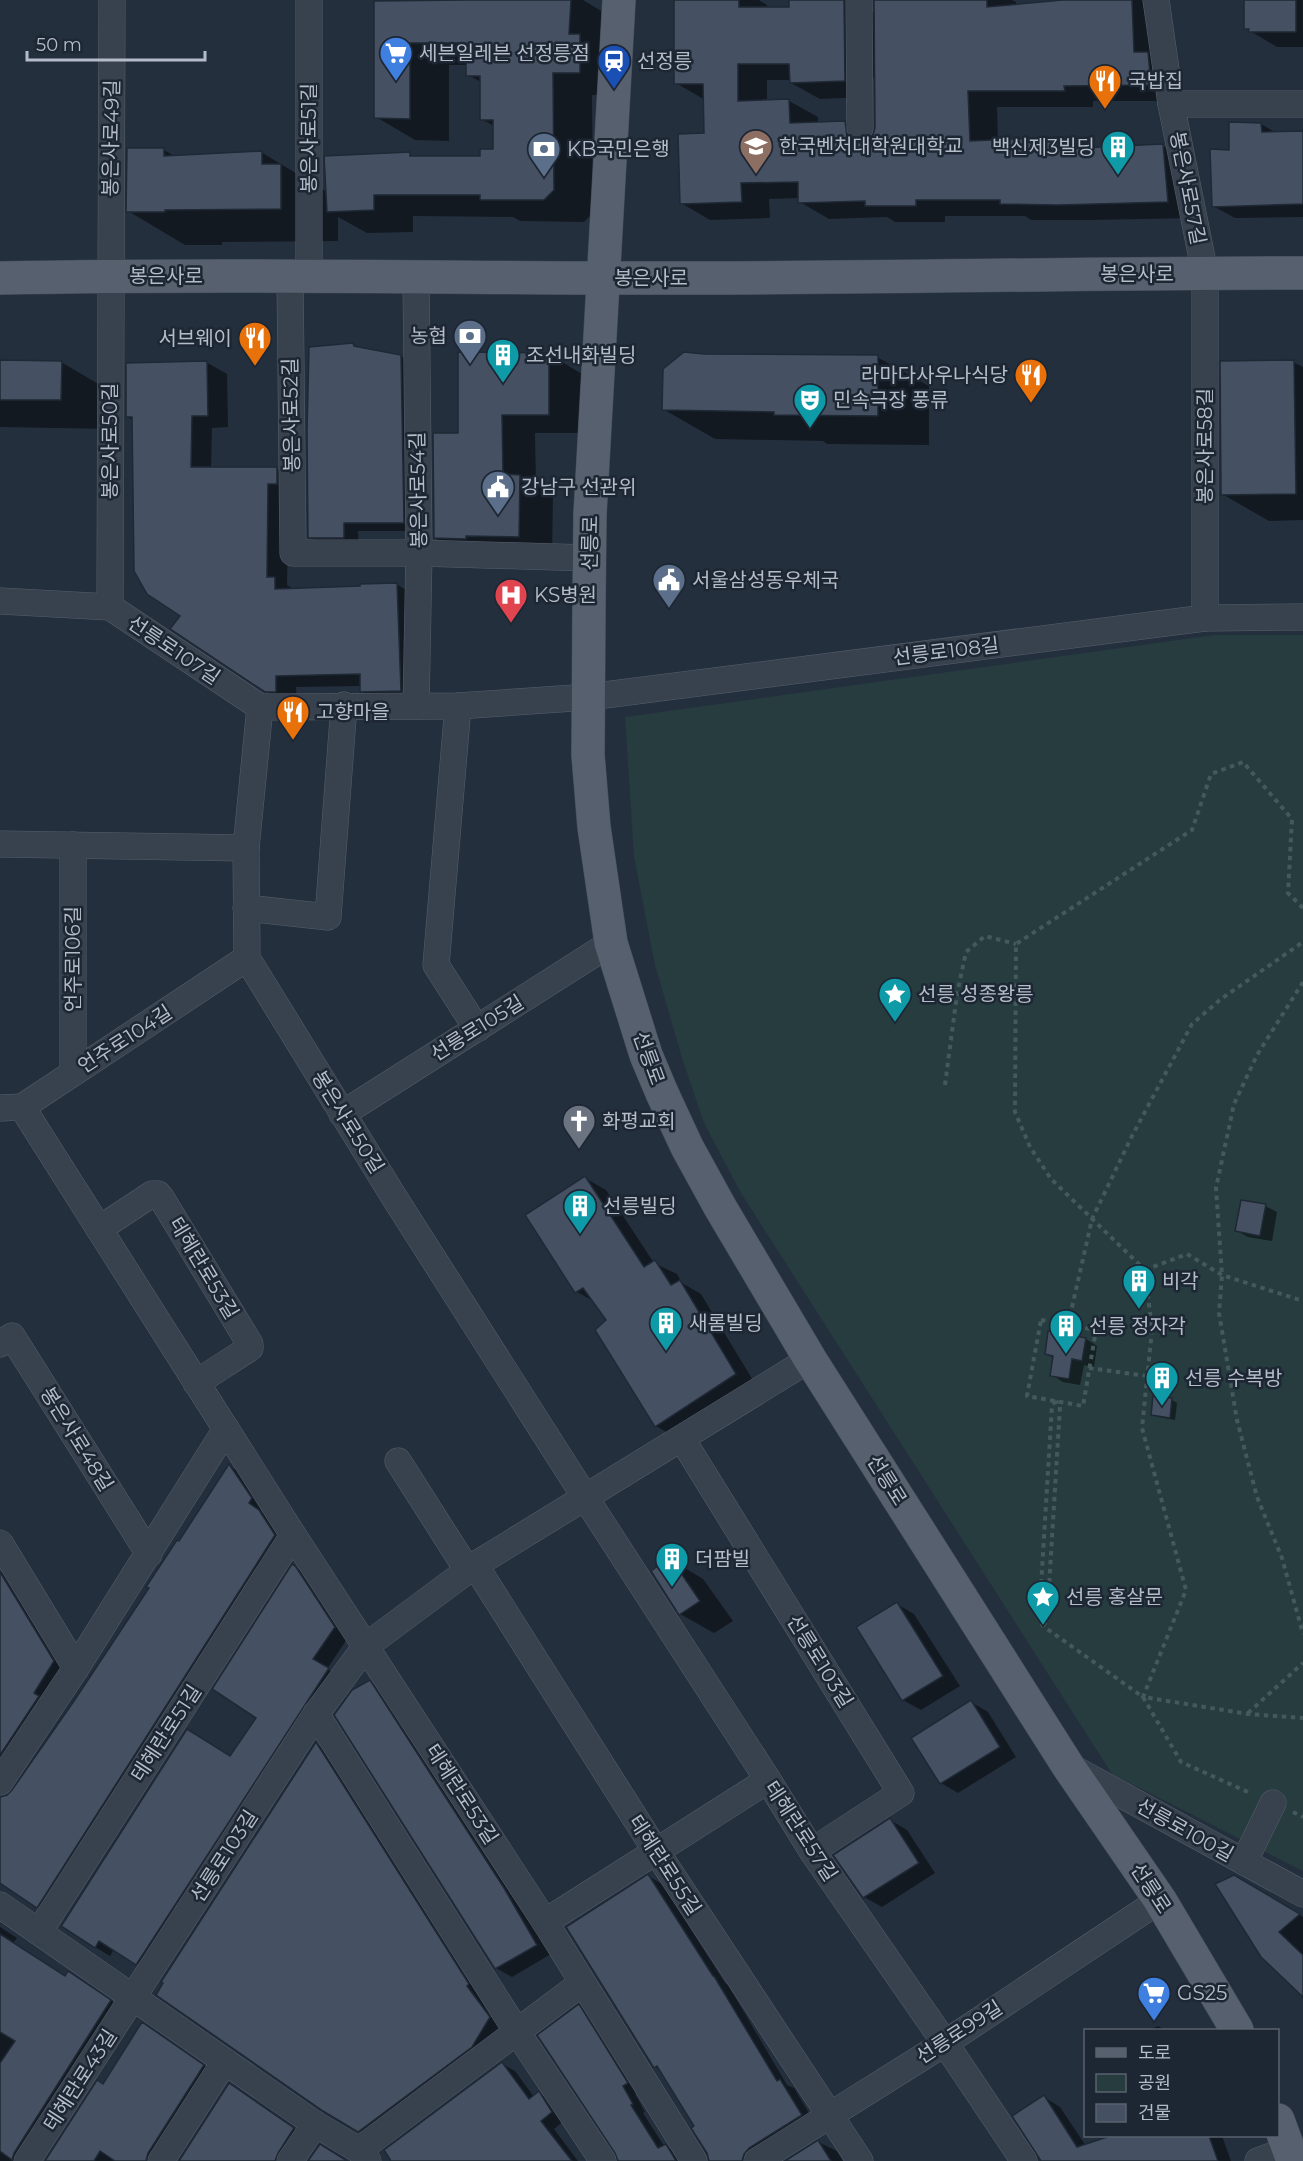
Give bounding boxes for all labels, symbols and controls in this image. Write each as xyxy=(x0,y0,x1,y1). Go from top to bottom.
scale bar xyxy=(27,24,206,62)
text: 50 m xyxy=(36,34,82,56)
supermarket icon: 세븐일레븐 선정릉점 xyxy=(378,35,414,82)
place label: 세븐일레븐 선정릉점 xyxy=(419,41,590,65)
station icon: 선정릉 xyxy=(596,43,632,90)
place label: 선정릉 xyxy=(637,49,692,73)
restaurant icon: 국밥집 xyxy=(1087,63,1123,110)
place label: 국밥집 xyxy=(1128,69,1183,93)
street label: 봉은사로49길 xyxy=(98,79,124,197)
street label: 봉은사로51길 xyxy=(297,83,321,193)
school or university icon: 한국벤처대학원대학교 xyxy=(738,128,774,175)
building icon: 백신제3빌딩 xyxy=(1100,129,1136,176)
street label: 봉은사로57길 xyxy=(1165,129,1211,247)
bank icon: KB국민은행 xyxy=(526,131,562,178)
place label: 한국벤처대학원대학교 xyxy=(779,134,963,158)
place label: 백신제3빌딩 xyxy=(992,135,1095,159)
place label: KB국민은행 xyxy=(567,137,670,161)
street label: 봉은사로 xyxy=(1100,262,1174,286)
street label: 봉은사로 xyxy=(129,264,203,288)
street label: 봉은사로 xyxy=(614,266,688,290)
bank icon: 농협 xyxy=(452,318,488,365)
restaurant icon: 서브웨이 xyxy=(237,320,273,367)
place label: 농협 xyxy=(410,324,447,348)
place label: 서브웨이 xyxy=(158,326,232,350)
building icon: 조선내화빌딩 xyxy=(485,337,521,384)
place label: 조선내화빌딩 xyxy=(526,343,636,367)
restaurant icon: 라마다사우나식당 xyxy=(1013,357,1049,404)
street label: 봉은사로52길 xyxy=(278,358,304,472)
place label: 라마다사우나식당 xyxy=(861,363,1008,387)
theatre icon: 민속극장 풍류 xyxy=(792,382,828,429)
street label: 봉은사로50길 xyxy=(98,383,122,499)
place label: 민속극장 풍류 xyxy=(833,388,949,412)
street label: 봉은사로58길 xyxy=(1193,388,1217,504)
street label: 봉은사로54길 xyxy=(405,432,431,548)
public building icon: 강남구 선관위 xyxy=(480,469,516,516)
place label: 강남구 선관위 xyxy=(521,475,637,499)
street label: 선릉로 xyxy=(578,515,602,571)
public building icon: 서울삼성동우체국 xyxy=(651,562,687,609)
place label: 서울삼성동우체국 xyxy=(692,568,839,592)
hospital icon: KS병원 xyxy=(493,577,529,624)
place label: KS병원 xyxy=(534,583,597,607)
street label: 선릉로107길 xyxy=(123,611,225,689)
street label: 선릉로108길 xyxy=(892,633,1000,669)
restaurant icon: 고향마을 xyxy=(275,694,311,741)
place label: 고향마을 xyxy=(316,700,390,724)
street label: 언주로106길 xyxy=(61,906,85,1012)
place icon: 선릉 성종왕릉 xyxy=(877,976,913,1023)
place label: 선릉 성종왕릉 xyxy=(918,982,1034,1006)
street label: 선릉로105길 xyxy=(426,990,528,1066)
street label: 언주로104길 xyxy=(73,1000,177,1078)
street label: 선릉로 xyxy=(628,1028,670,1088)
street label: 봉은사로50길 xyxy=(307,1066,389,1178)
church icon: 화평교회 xyxy=(561,1103,597,1150)
place label: 화평교회 xyxy=(602,1109,676,1133)
building icon: 선릉빌딩 xyxy=(562,1188,598,1235)
place label: 선릉빌딩 xyxy=(603,1194,677,1218)
street label: 테헤란로53길 xyxy=(164,1213,244,1323)
building icon: 비각 xyxy=(1121,1263,1157,1310)
place label: 비각 xyxy=(1162,1269,1199,1293)
building icon: 새롬빌딩 xyxy=(648,1305,684,1352)
building icon: 선릉 정자각 xyxy=(1048,1308,1084,1355)
place label: 새롬빌딩 xyxy=(689,1311,763,1335)
place label: 선릉 정자각 xyxy=(1089,1314,1186,1338)
building icon: 선릉 수복방 xyxy=(1144,1360,1180,1407)
place label: 선릉 수복방 xyxy=(1185,1366,1282,1390)
street label: 봉은사로48길 xyxy=(36,1383,118,1495)
street label: 선릉로 xyxy=(862,1450,912,1510)
building icon: 더팜빌 xyxy=(654,1541,690,1588)
place label: 더팜빌 xyxy=(695,1547,750,1571)
place icon: 선릉 홍살문 xyxy=(1025,1579,1061,1626)
place label: 선릉 홍살문 xyxy=(1066,1585,1163,1609)
street label: 선릉로103길 xyxy=(782,1610,858,1712)
street label: 테헤란로51길 xyxy=(126,1680,206,1786)
street label: 테헤란로53길 xyxy=(421,1739,503,1849)
street label: 테헤란로57길 xyxy=(760,1776,842,1886)
street label: 선릉로100길 xyxy=(1132,1793,1238,1867)
street label: 선릉로103길 xyxy=(185,1805,263,1907)
street label: 테헤란로55길 xyxy=(624,1810,706,1920)
street label: 선릉로 xyxy=(1126,1858,1176,1918)
supermarket icon: GS25 xyxy=(1136,1975,1172,2022)
place label: GS25 xyxy=(1177,1981,1227,2005)
street label: 선릉로99길 xyxy=(911,1995,1007,2069)
street label: 테헤란로43길 xyxy=(38,2025,122,2135)
legend xyxy=(1084,2029,1279,2137)
text: 도로 xyxy=(1138,2042,1171,2064)
text: 공원 xyxy=(1138,2072,1171,2094)
text: 건물 xyxy=(1138,2102,1171,2124)

